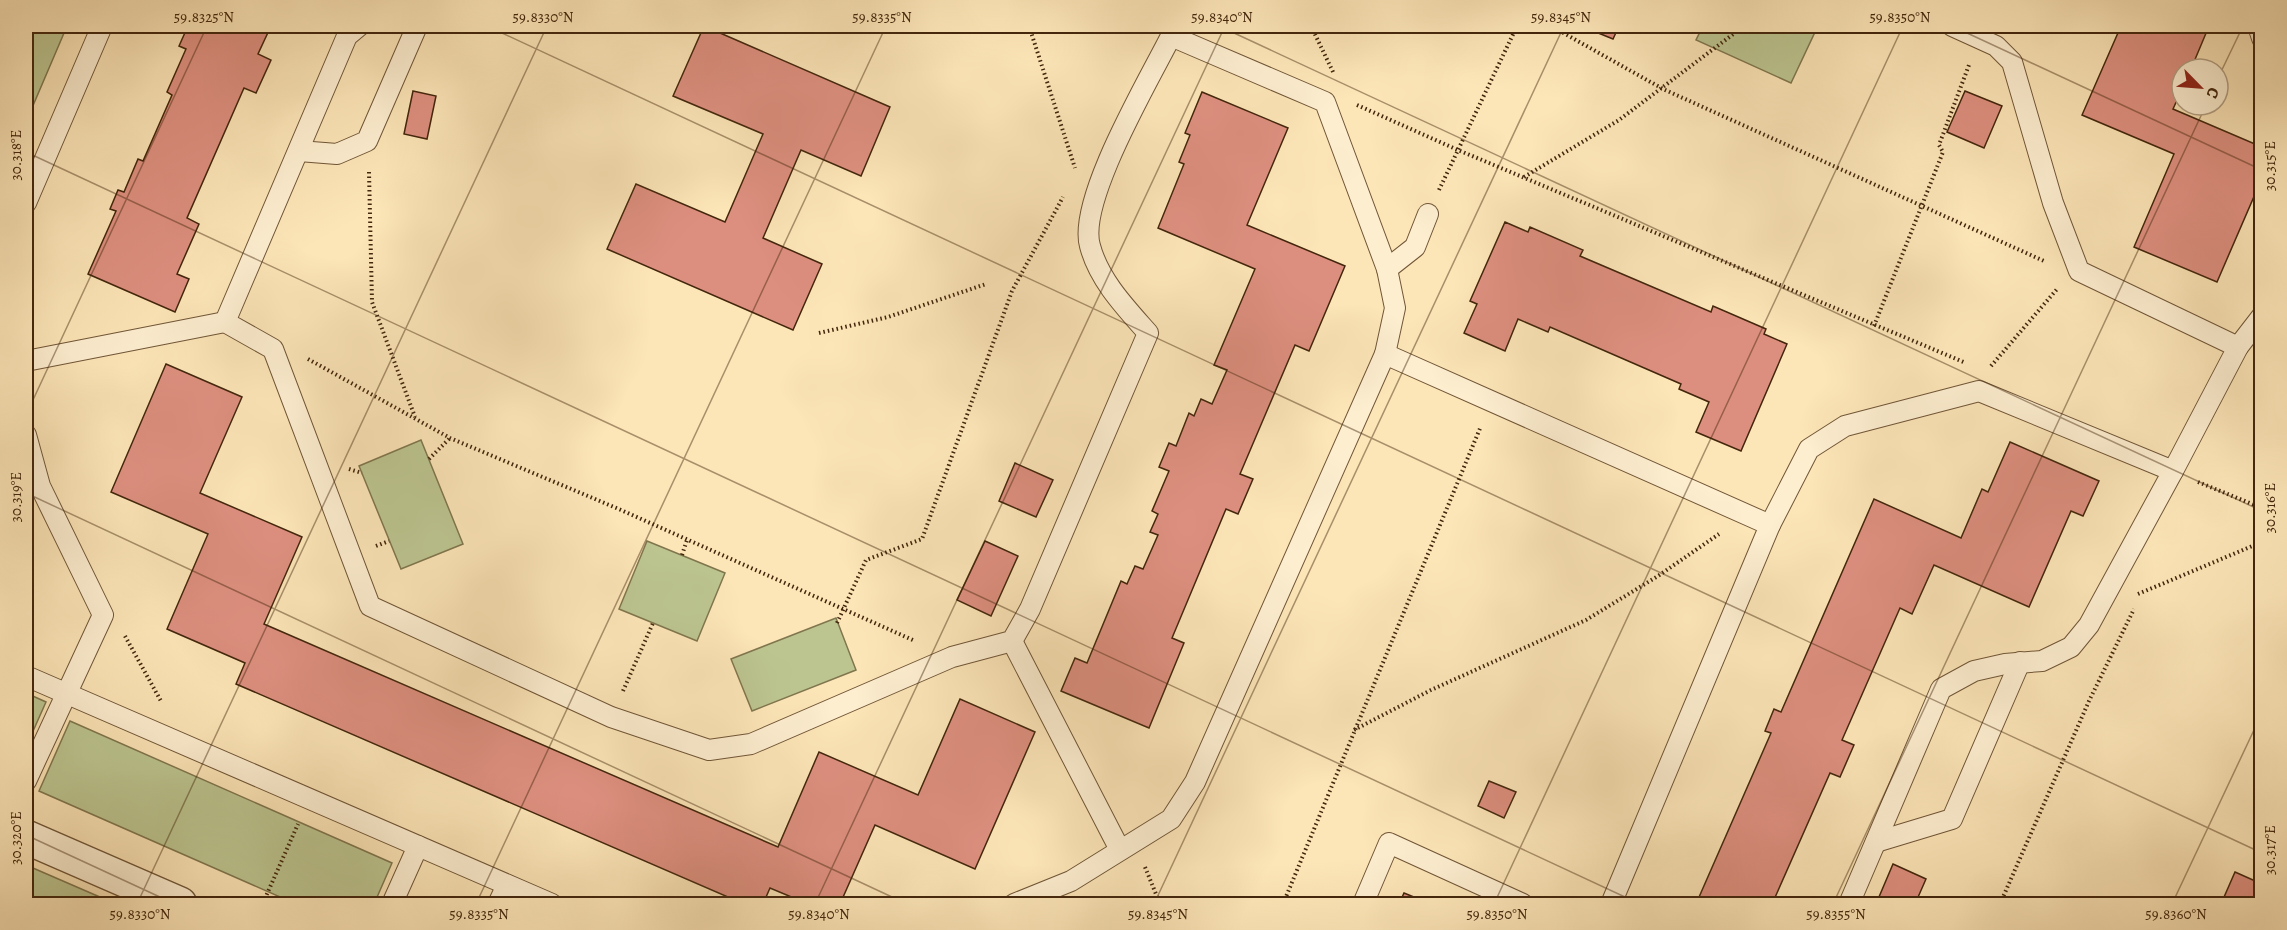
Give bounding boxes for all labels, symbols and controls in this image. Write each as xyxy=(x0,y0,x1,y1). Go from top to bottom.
text: 59.8325°N xyxy=(174,7,234,27)
text: 59.8330°N xyxy=(513,7,574,27)
text: 59.8335°N xyxy=(852,7,912,27)
text: 59.8340°N xyxy=(1191,7,1253,27)
text: 59.8345°N xyxy=(1531,7,1591,27)
text: 59.8350°N xyxy=(1869,7,1931,27)
north arrow xyxy=(2170,57,2230,117)
text: С xyxy=(2201,84,2225,102)
text: 30.318°E xyxy=(6,130,26,180)
text: 30.315°E xyxy=(2260,141,2280,191)
text: 30.319°E xyxy=(6,472,26,522)
text: 30.316°E xyxy=(2260,483,2280,533)
text: 30.320°E xyxy=(6,811,26,865)
text: 30.317°E xyxy=(2260,825,2280,875)
text: 59.8330°N xyxy=(110,904,171,924)
text: 59.8335°N xyxy=(449,904,509,924)
text: 59.8340°N xyxy=(788,904,850,924)
text: 59.8345°N xyxy=(1128,904,1188,924)
text: 59.8350°N xyxy=(1466,904,1528,924)
text: 59.8355°N xyxy=(1806,904,1866,924)
text: 59.8360°N xyxy=(2145,904,2207,924)

